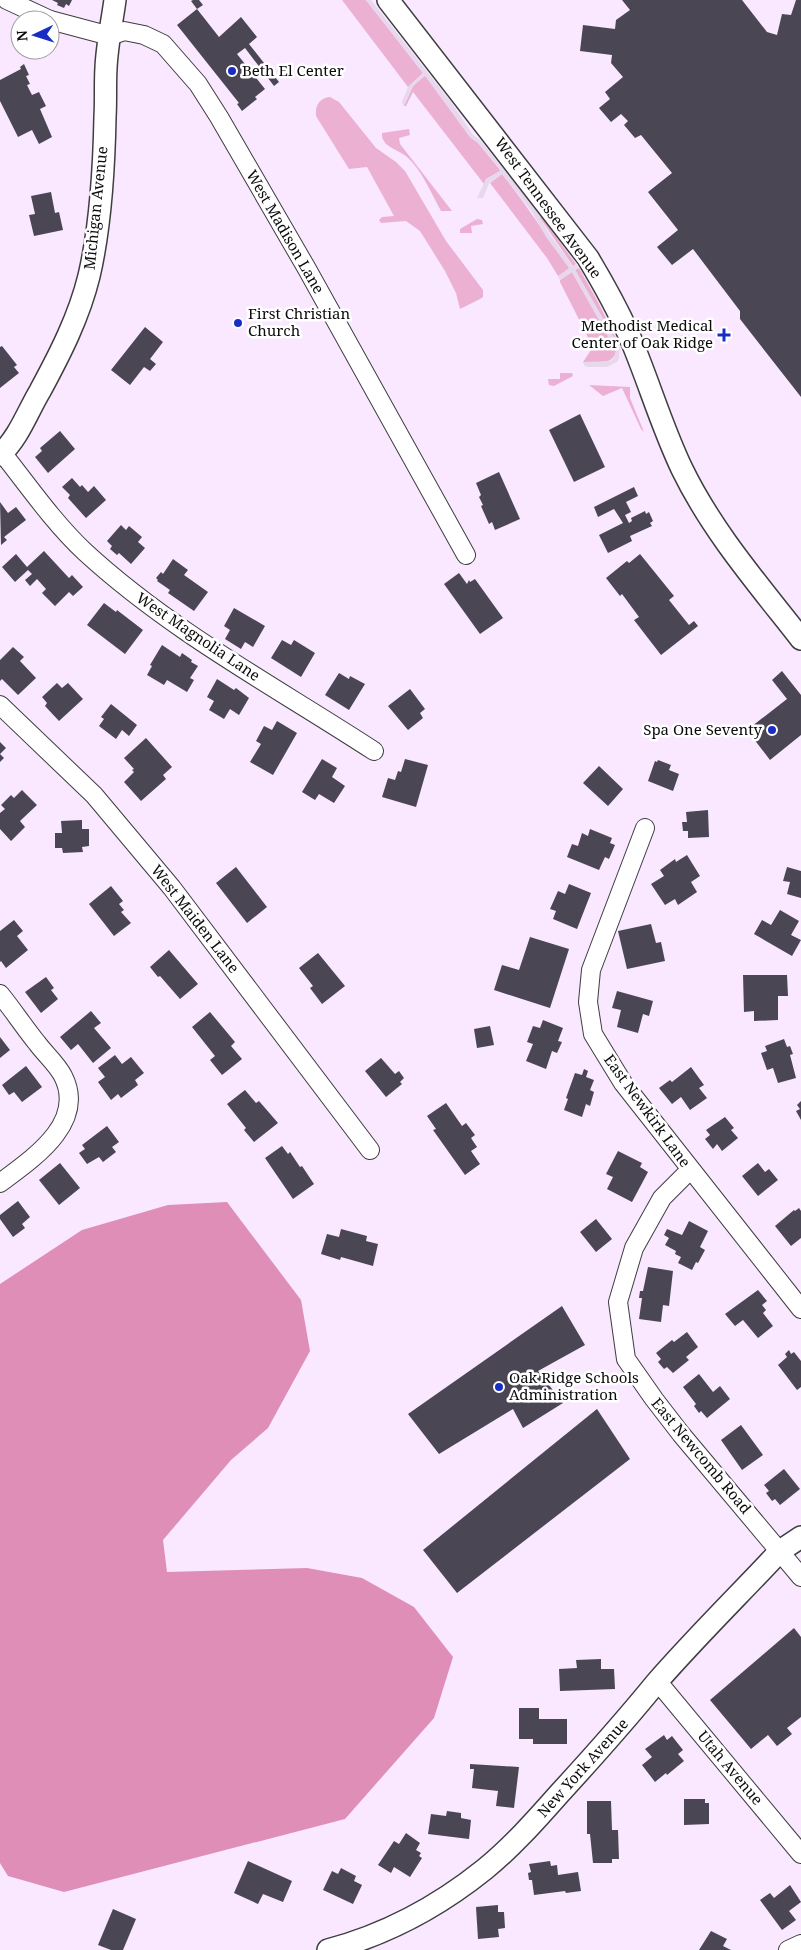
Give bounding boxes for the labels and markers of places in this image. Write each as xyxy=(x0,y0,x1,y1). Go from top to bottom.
place label: Beth El Center xyxy=(242,60,344,80)
marker: Beth El Center xyxy=(226,65,238,77)
place label: First Christian Church xyxy=(248,303,351,340)
place label: Methodist Medical Center of Oak Ridge xyxy=(572,315,713,352)
marker: First Christian Church xyxy=(232,317,244,329)
marker: Methodist Medical Center of Oak Ridge xyxy=(717,328,731,342)
place label: Spa One Seventy xyxy=(643,719,763,739)
marker: Spa One Seventy xyxy=(766,724,778,736)
place label: Oak Ridge Schools Administration xyxy=(509,1367,639,1404)
marker: Oak Ridge Schools Administration xyxy=(493,1381,505,1393)

